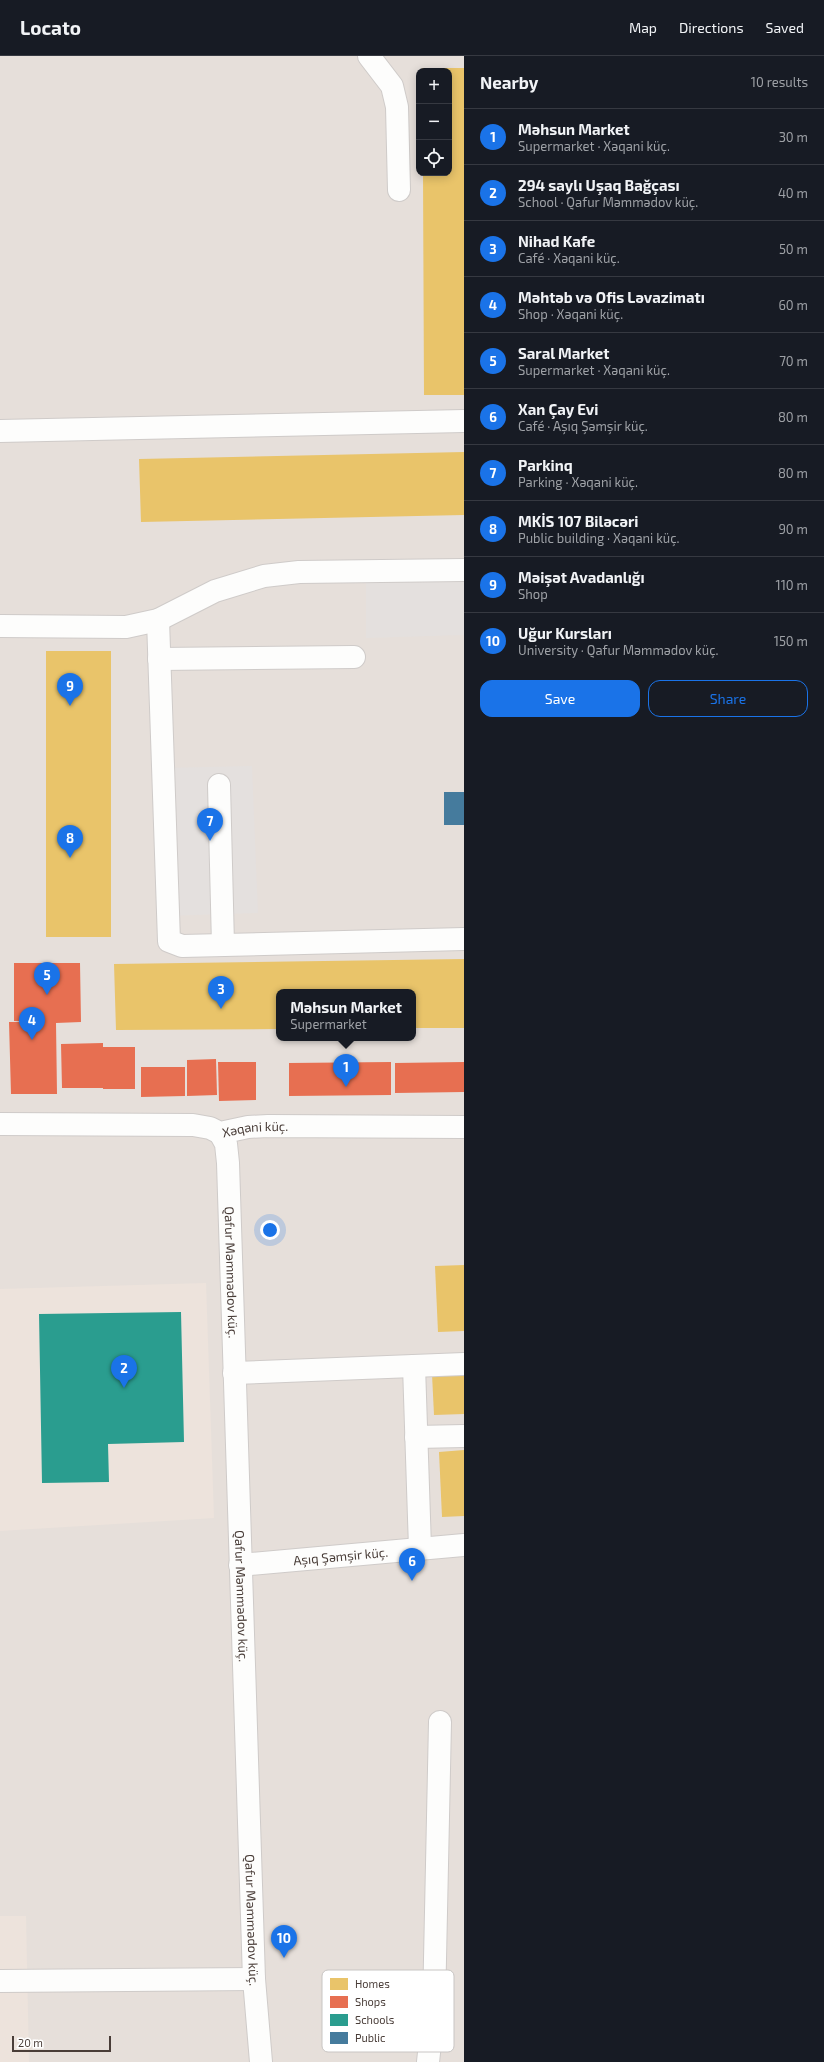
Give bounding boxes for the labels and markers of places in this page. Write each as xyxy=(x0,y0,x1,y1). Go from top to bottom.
pin: 9 xyxy=(57,673,83,706)
pin: 7 xyxy=(197,808,223,841)
pin: 8 xyxy=(57,825,83,858)
pin: 5 xyxy=(34,962,60,995)
pin: 3 xyxy=(208,976,234,1009)
pin: 4 xyxy=(19,1007,45,1040)
pin: 1 xyxy=(333,1054,359,1087)
pin: 2 xyxy=(111,1355,137,1388)
pin: 6 xyxy=(399,1548,425,1581)
pin: 10 xyxy=(271,1925,297,1958)

